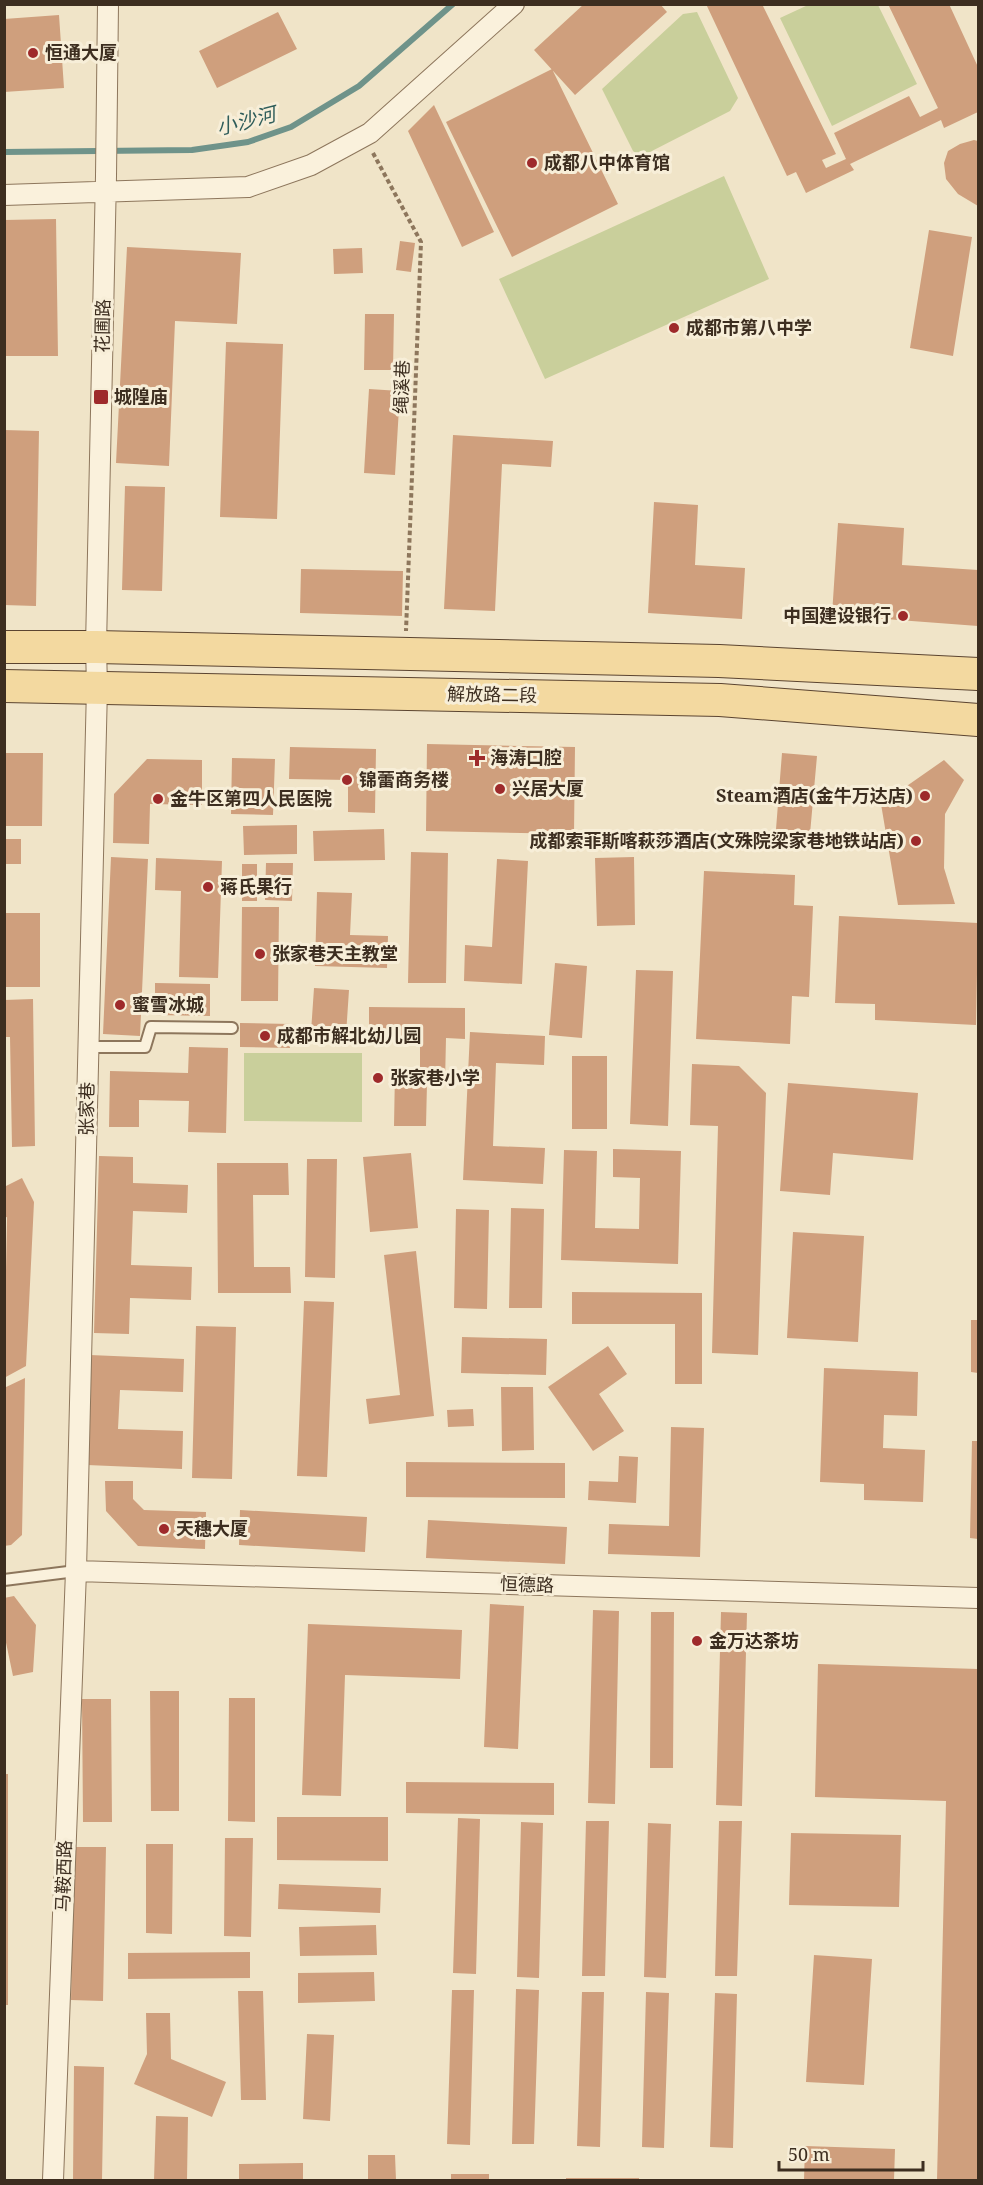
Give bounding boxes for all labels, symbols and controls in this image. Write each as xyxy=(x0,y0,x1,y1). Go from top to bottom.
place label: 恒通大厦 xyxy=(45,40,117,64)
marker: 恒通大厦 xyxy=(26,46,40,60)
water label: 小沙河 xyxy=(214,99,282,141)
place label: 成都八中体育馆 xyxy=(544,150,670,174)
marker: 成都八中体育馆 xyxy=(525,156,539,170)
street label: 花圃路 xyxy=(90,299,114,353)
place label: 成都市第八中学 xyxy=(686,315,812,339)
marker: 成都市第八中学 xyxy=(667,321,681,335)
street label: 绳溪巷 xyxy=(388,360,414,414)
place label: 城隍庙 xyxy=(114,384,168,408)
marker: 城隍庙 xyxy=(92,388,110,406)
place label: 中国建设银行 xyxy=(783,603,891,627)
marker: 中国建设银行 xyxy=(896,609,910,623)
street label: 解放路二段 xyxy=(447,681,537,707)
place label: 海涛口腔 xyxy=(490,745,562,769)
marker: 海涛口腔 xyxy=(468,749,486,767)
place label: 锦蕾商务楼 xyxy=(359,767,449,791)
marker: 锦蕾商务楼 xyxy=(340,773,354,787)
place label: 兴居大厦 xyxy=(512,776,584,800)
marker: 兴居大厦 xyxy=(493,782,507,796)
place label: Steam酒店(金牛万达店) xyxy=(716,783,913,807)
place label: 金牛区第四人民医院 xyxy=(170,786,332,810)
marker: Steam酒店(金牛万达店) xyxy=(918,789,932,803)
marker: 金牛区第四人民医院 xyxy=(151,792,165,806)
place label: 成都索菲斯喀萩莎酒店(文殊院梁家巷地铁站店) xyxy=(530,828,904,852)
marker: 成都索菲斯喀萩莎酒店(文殊院梁家巷地铁站店) xyxy=(909,834,923,848)
place label: 蒋氏果行 xyxy=(220,874,292,898)
marker: 蒋氏果行 xyxy=(201,880,215,894)
place label: 张家巷天主教堂 xyxy=(272,941,398,965)
marker: 张家巷天主教堂 xyxy=(253,947,267,961)
place label: 蜜雪冰城 xyxy=(132,992,204,1016)
marker: 蜜雪冰城 xyxy=(113,998,127,1012)
place label: 成都市解北幼儿园 xyxy=(277,1023,421,1047)
marker: 成都市解北幼儿园 xyxy=(258,1029,272,1043)
place label: 张家巷小学 xyxy=(390,1065,480,1089)
marker: 张家巷小学 xyxy=(371,1071,385,1085)
street label: 张家巷 xyxy=(74,1082,98,1136)
place label: 天穗大厦 xyxy=(176,1516,248,1540)
marker: 天穗大厦 xyxy=(157,1522,171,1536)
street label: 恒德路 xyxy=(500,1571,554,1597)
place label: 金万达茶坊 xyxy=(709,1628,799,1652)
marker: 金万达茶坊 xyxy=(690,1634,704,1648)
street label: 马鞍西路 xyxy=(50,1840,76,1912)
scale bar xyxy=(779,2134,923,2172)
text: 50 m xyxy=(788,2142,830,2166)

